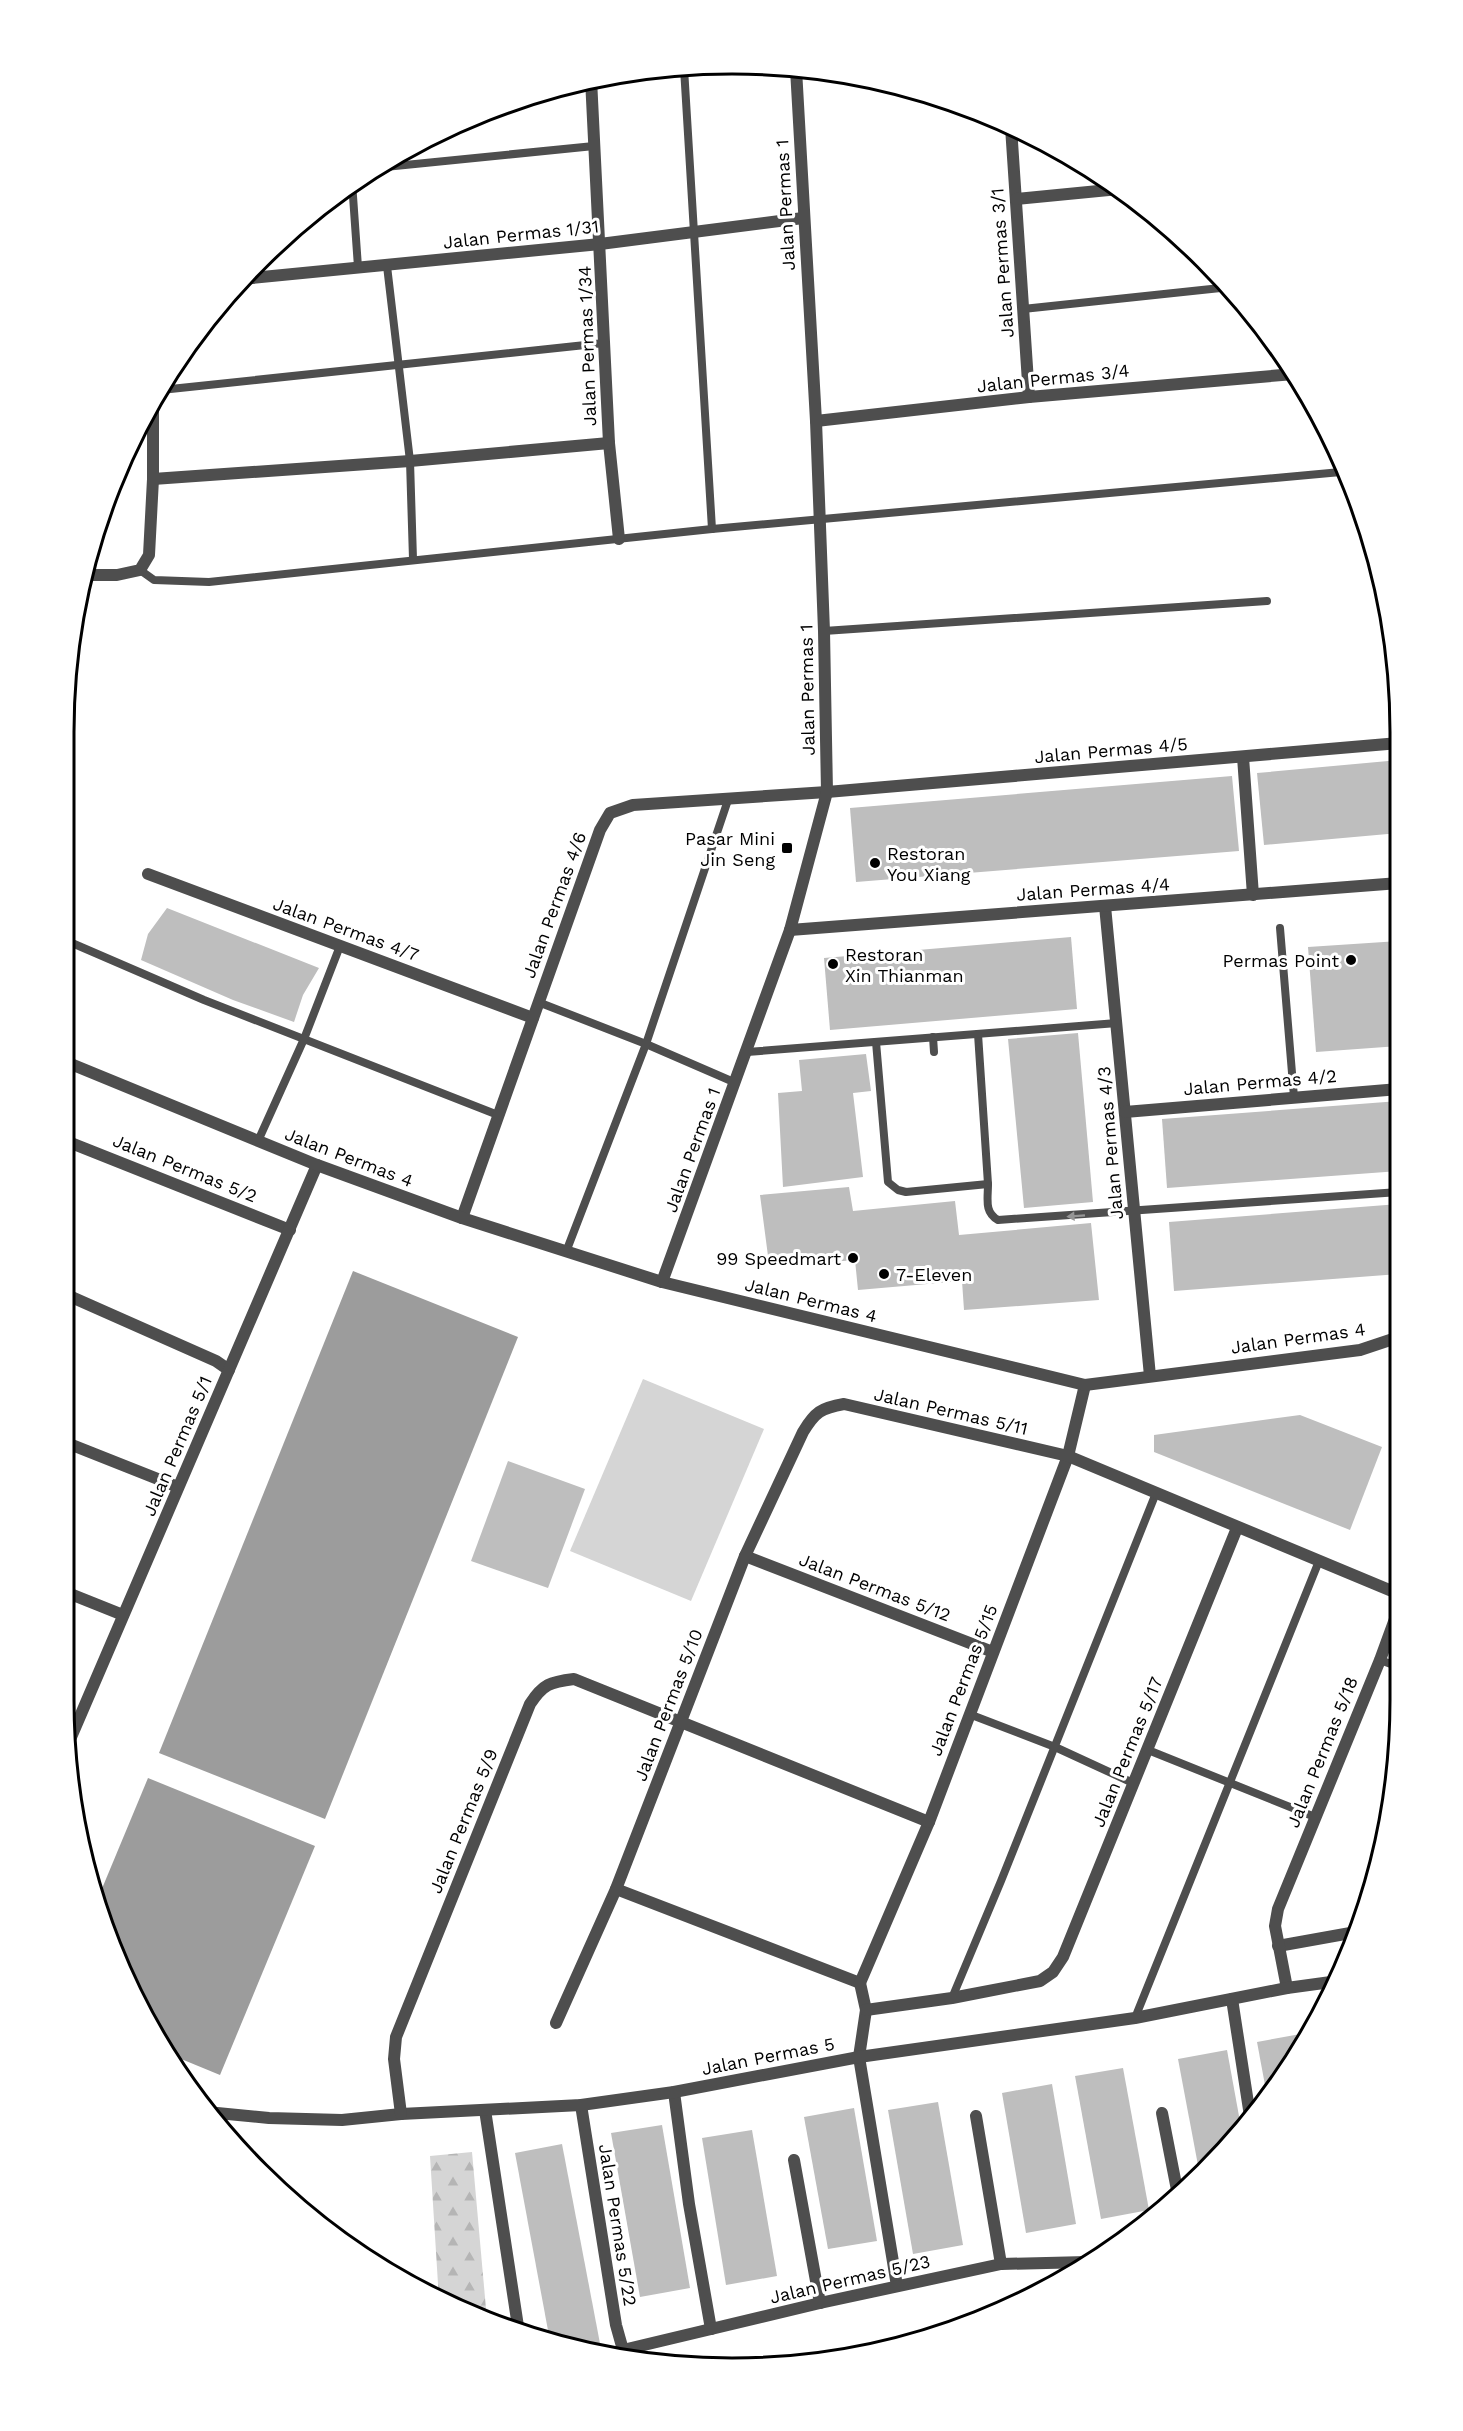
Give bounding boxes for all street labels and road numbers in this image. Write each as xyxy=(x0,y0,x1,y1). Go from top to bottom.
street label: Jalan Permas 1 xyxy=(771,139,799,271)
street label: Jalan Permas 3/1 xyxy=(986,187,1018,339)
street label: Jalan Permas 1/31 xyxy=(442,215,600,253)
street label: Jalan Permas 1/34 xyxy=(574,265,600,427)
street label: Jalan Permas 3/4 xyxy=(976,360,1130,396)
street label: Jalan Permas 1 xyxy=(795,624,819,756)
street label: Jalan Permas 4/5 xyxy=(1033,733,1189,767)
street label: Jalan Permas 4/6 xyxy=(518,829,590,981)
street label: Jalan Permas 4/4 xyxy=(1016,873,1170,905)
street label: Jalan Permas 4/7 xyxy=(270,893,422,965)
street label: Jalan Permas 4/3 xyxy=(1093,1065,1127,1221)
street label: Jalan Permas 4/2 xyxy=(1182,1065,1338,1099)
street label: Jalan Permas 1 xyxy=(660,1085,724,1215)
street label: Jalan Permas 4 xyxy=(282,1123,416,1191)
street label: Jalan Permas 5/2 xyxy=(110,1130,260,1206)
street label: Jalan Permas 4 xyxy=(743,1273,879,1327)
street label: Jalan Permas 4 xyxy=(1229,1318,1367,1358)
street label: Jalan Permas 5/1 xyxy=(138,1373,216,1519)
street label: Jalan Permas 5/11 xyxy=(872,1383,1030,1439)
street label: Jalan Permas 5/12 xyxy=(796,1548,954,1626)
street label: Jalan Permas 5/15 xyxy=(924,1601,1002,1759)
street label: Jalan Permas 5/10 xyxy=(629,1626,707,1784)
street label: Jalan Permas 5/18 xyxy=(1282,1673,1362,1831)
street label: Jalan Permas 5/17 xyxy=(1087,1674,1167,1830)
street label: Jalan Permas 5/9 xyxy=(424,1746,502,1896)
street label: Jalan Permas 5 xyxy=(700,2033,836,2079)
street label: Jalan Permas 5/22 xyxy=(595,2142,641,2308)
street label: Jalan Permas 5/23 xyxy=(768,2250,932,2308)

